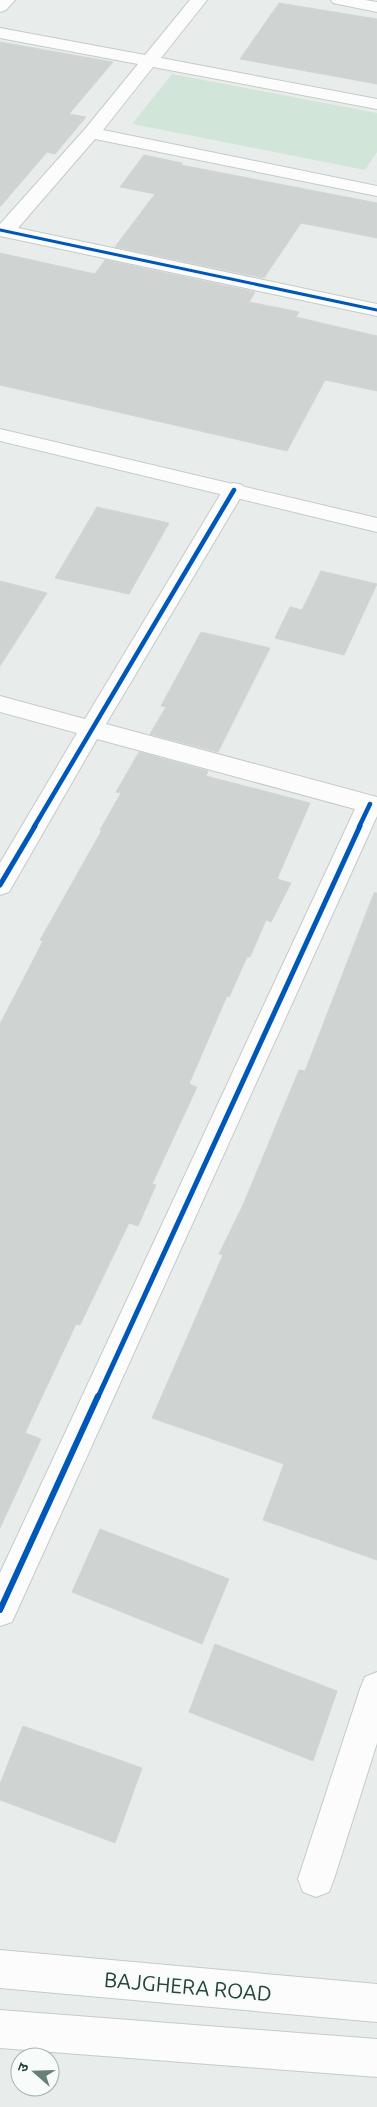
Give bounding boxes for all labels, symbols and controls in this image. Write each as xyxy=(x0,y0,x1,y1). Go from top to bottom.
street label: BAJGHERA ROAD xyxy=(103,1967,273,2005)
north arrow xyxy=(10,2047,60,2097)
text: उ xyxy=(14,2060,32,2074)

